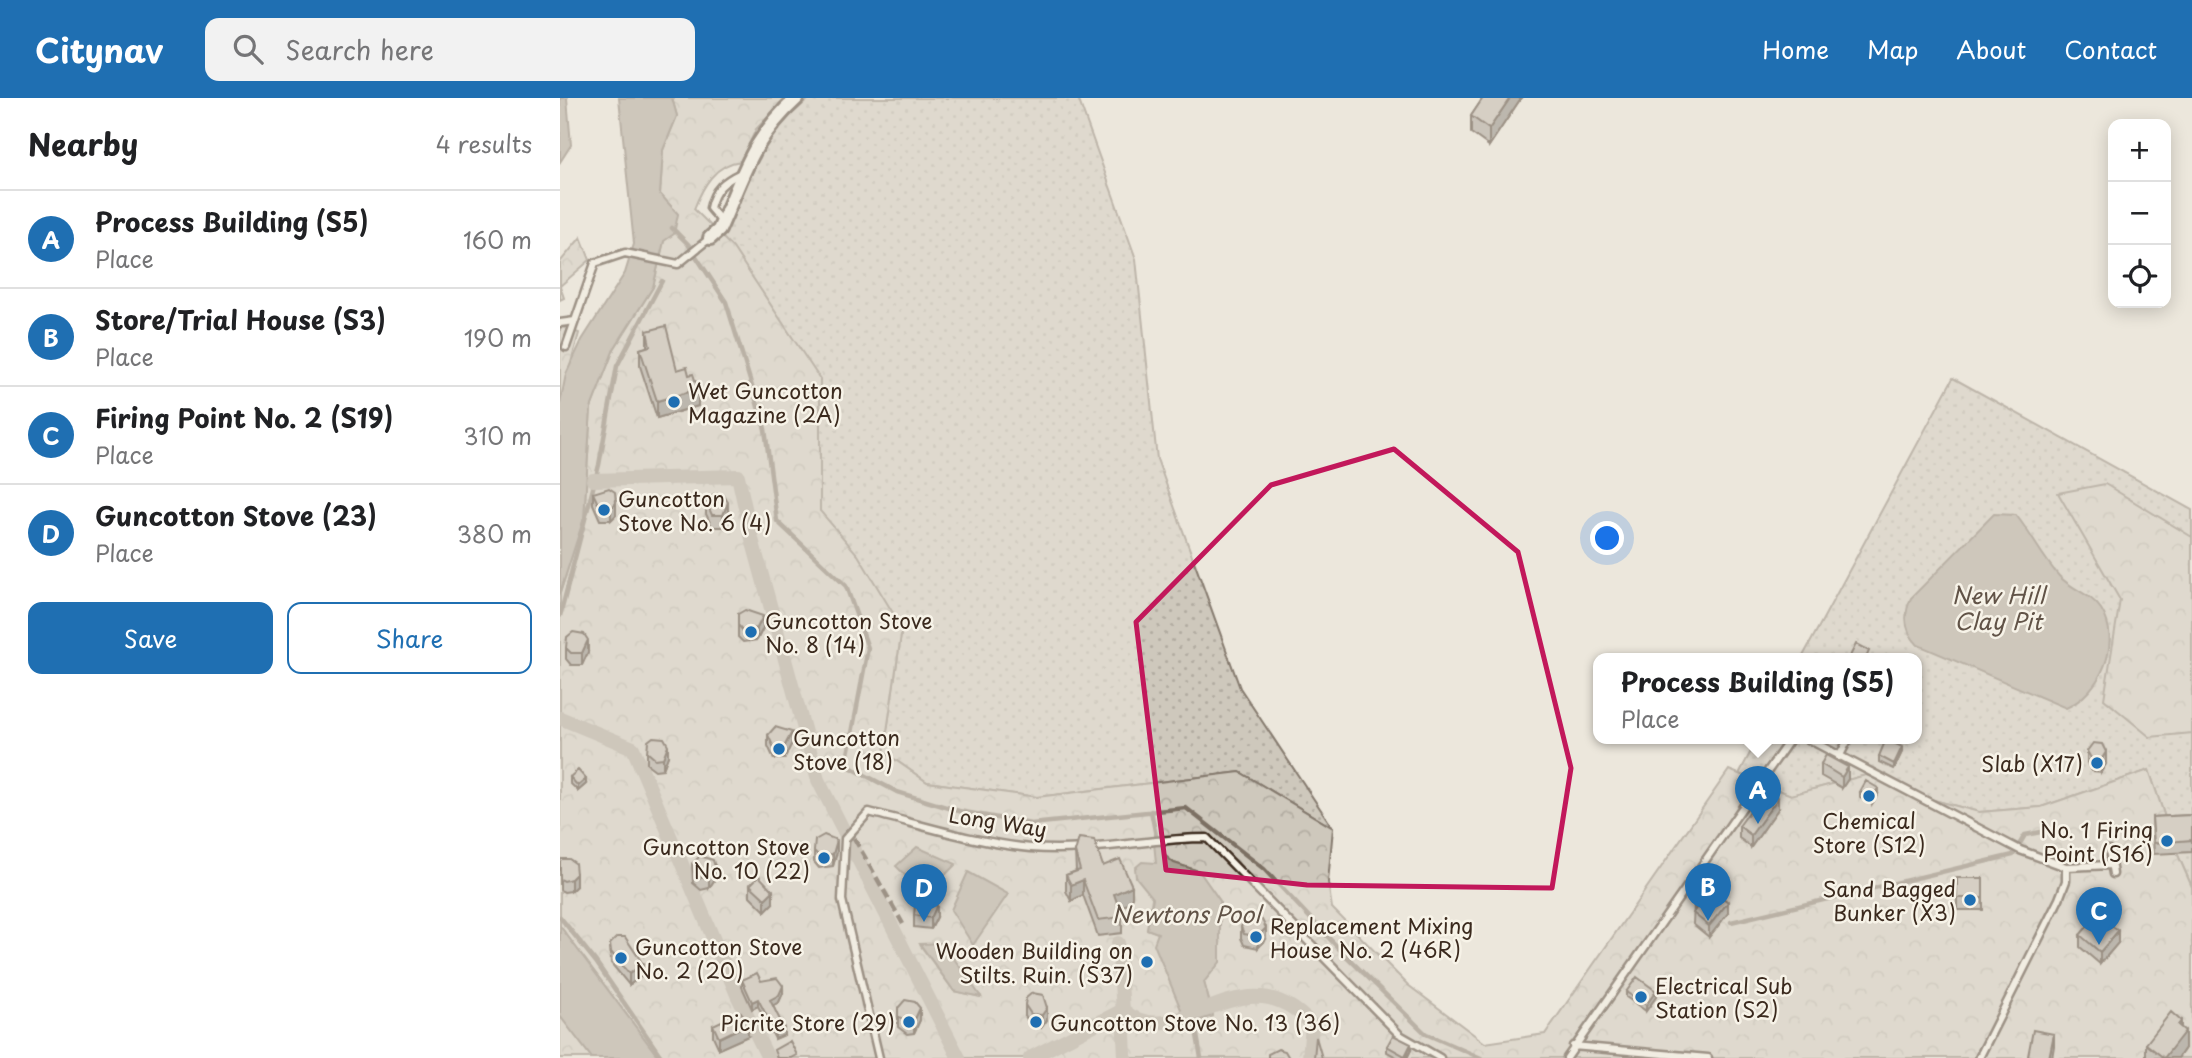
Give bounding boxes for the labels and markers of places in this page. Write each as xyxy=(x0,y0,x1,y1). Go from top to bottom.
place label: Wet Guncotton Magazine (2A) xyxy=(688,374,843,430)
marker: Wet Guncotton Magazine (2A) xyxy=(666,394,682,410)
place label: Guncotton Stove No. 6 (4) xyxy=(618,482,771,538)
marker: Guncotton Stove No. 6 (4) xyxy=(596,502,612,518)
place label: Guncotton Stove No. 8 (14) xyxy=(765,604,932,660)
marker: Guncotton Stove No. 8 (14) xyxy=(743,624,759,640)
place label: Guncotton Stove (18) xyxy=(793,721,900,777)
marker: Guncotton Stove (18) xyxy=(771,741,787,757)
place label: Slab (X17) xyxy=(1981,747,2083,779)
marker: Slab (X17) xyxy=(2089,755,2105,771)
pin: A xyxy=(1735,766,1781,824)
marker: Chemical Store (S12) xyxy=(1861,788,1877,804)
place label: Chemical Store (S12) xyxy=(1813,804,1925,860)
place label: No. 1 Firing Point (S16) xyxy=(2040,813,2153,869)
place label: Guncotton Stove No. 10 (22) xyxy=(643,830,810,886)
marker: No. 1 Firing Point (S16) xyxy=(2159,833,2175,849)
marker: Guncotton Stove No. 10 (22) xyxy=(816,850,832,866)
pin: B xyxy=(1685,863,1731,921)
pin: D xyxy=(901,864,947,922)
place label: Sand Bagged Bunker (X3) xyxy=(1823,872,1956,928)
pin: C xyxy=(2076,887,2122,945)
marker: Sand Bagged Bunker (X3) xyxy=(1962,892,1978,908)
place label: Replacement Mixing House No. 2 (46R) xyxy=(1270,909,1473,965)
marker: Replacement Mixing House No. 2 (46R) xyxy=(1248,929,1264,945)
place label: Guncotton Stove No. 2 (20) xyxy=(635,930,802,986)
place label: Wooden Building on Stilts. Ruin. (S37) xyxy=(935,934,1133,990)
marker: Guncotton Stove No. 2 (20) xyxy=(613,950,629,966)
marker: Wooden Building on Stilts. Ruin. (S37) xyxy=(1139,954,1155,970)
place label: Electrical Sub Station (S2) xyxy=(1655,969,1792,1025)
marker: Electrical Sub Station (S2) xyxy=(1633,989,1649,1005)
place label: Picrite Store (29) xyxy=(721,1006,895,1038)
place label: Guncotton Stove No. 13 (36) xyxy=(1050,1006,1340,1038)
marker: Picrite Store (29) xyxy=(901,1014,917,1030)
marker: Guncotton Stove No. 13 (36) xyxy=(1028,1014,1044,1030)

